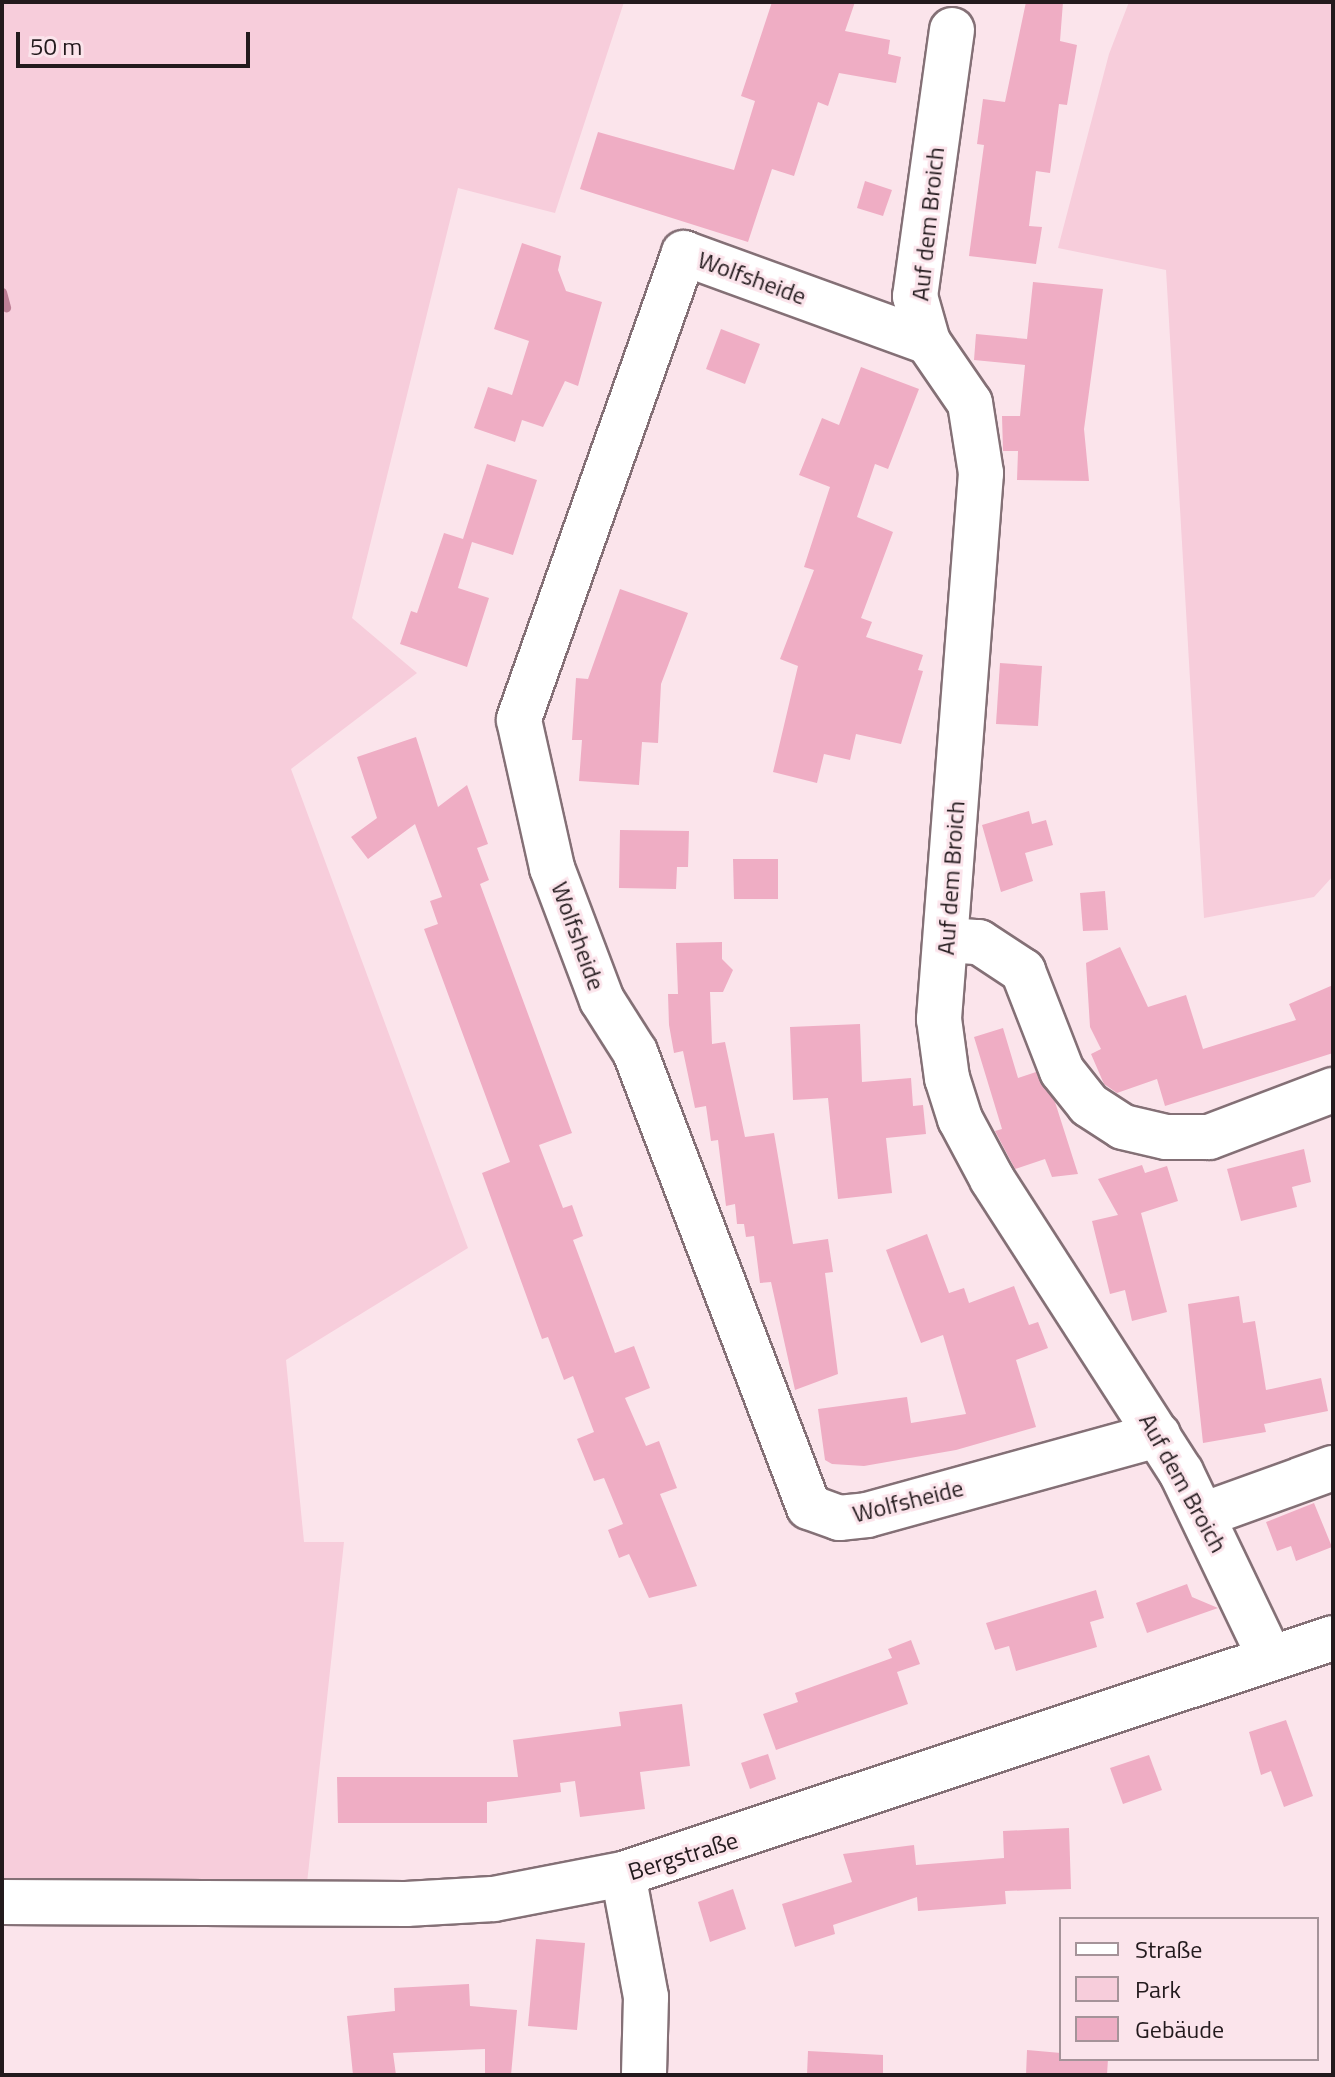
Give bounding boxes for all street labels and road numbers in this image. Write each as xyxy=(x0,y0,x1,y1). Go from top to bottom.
street label: Auf dem Broich xyxy=(906,146,950,302)
street label: Wolfsheide xyxy=(694,245,810,311)
street label: Auf dem Broich xyxy=(931,800,971,956)
street label: Wolfsheide xyxy=(545,878,611,994)
street label: Auf dem Broich xyxy=(1133,1408,1233,1558)
street label: Wolfsheide xyxy=(850,1473,966,1529)
street label: Bergstraße xyxy=(625,1826,741,1886)

